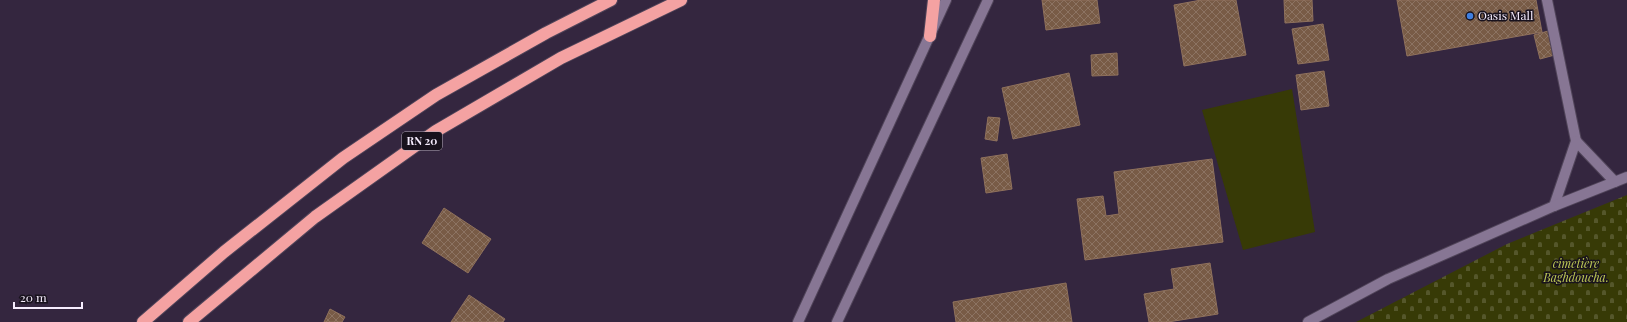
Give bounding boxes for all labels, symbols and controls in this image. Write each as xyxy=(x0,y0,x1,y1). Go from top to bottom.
place label: Oasis Mall xyxy=(1478,7,1534,23)
marker: Oasis Mall xyxy=(1465,11,1475,21)
road number: RN 20 xyxy=(402,132,442,150)
park label: cimetière Baghdoucha. xyxy=(1542,255,1609,285)
scale bar xyxy=(14,284,82,310)
text: 20 m xyxy=(20,289,47,305)

